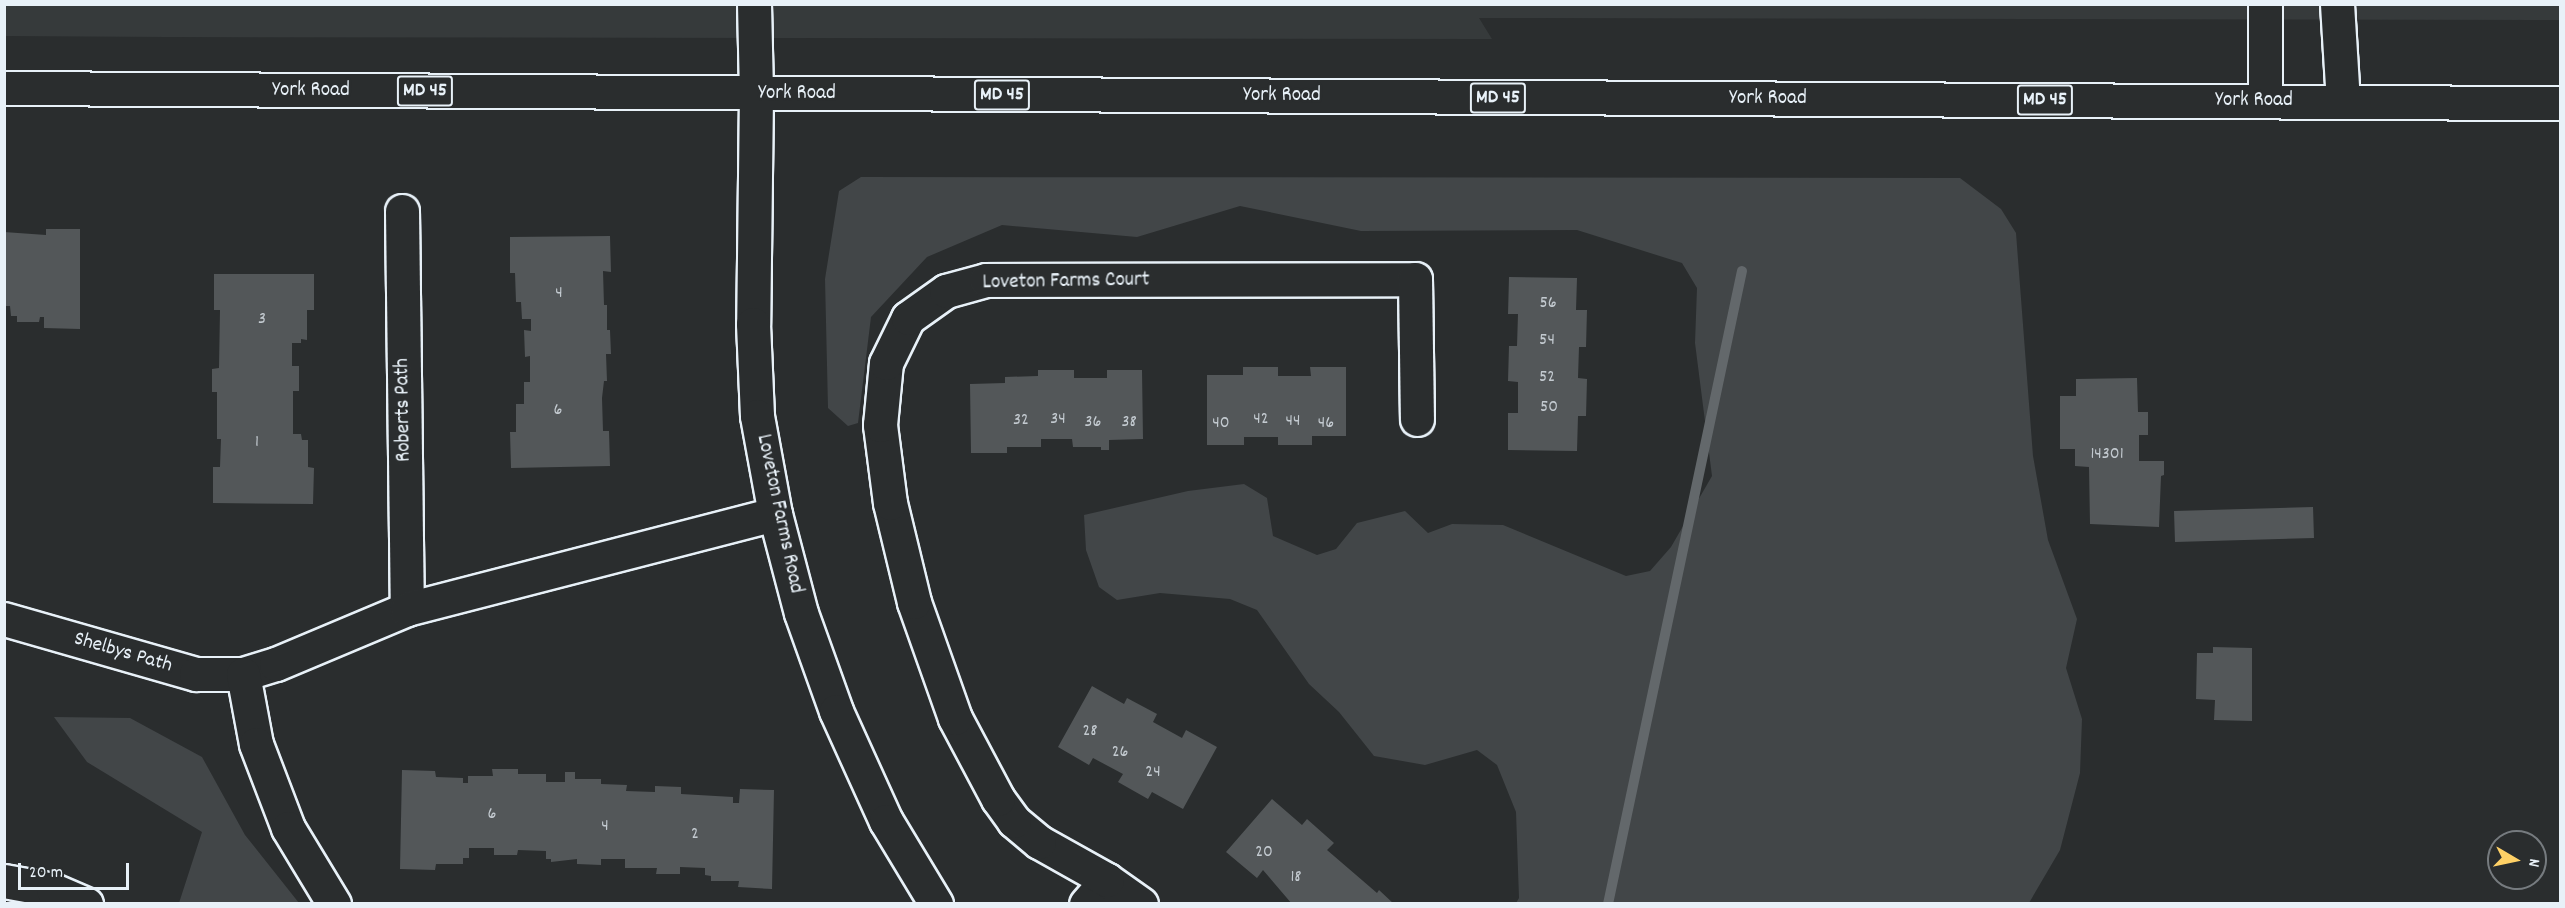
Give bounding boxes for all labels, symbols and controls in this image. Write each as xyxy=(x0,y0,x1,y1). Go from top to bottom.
road number: MD 45 xyxy=(396,74,454,108)
street label: York Road xyxy=(272,78,350,104)
road number: MD 45 xyxy=(974,78,1030,112)
street label: York Road xyxy=(758,81,836,107)
road number: MD 45 xyxy=(1470,81,1526,115)
street label: York Road xyxy=(1243,83,1321,109)
road number: MD 45 xyxy=(2016,83,2074,117)
street label: York Road xyxy=(1729,86,1807,112)
street label: York Road xyxy=(2215,88,2293,114)
street label: Loveton Farms Court xyxy=(982,268,1150,296)
house number: 4 xyxy=(555,283,563,305)
house number: 56 xyxy=(1539,293,1557,315)
house number: 3 xyxy=(258,309,266,331)
house number: 54 xyxy=(1539,330,1555,352)
street label: Roberts Path xyxy=(390,358,418,462)
house number: 52 xyxy=(1539,367,1555,389)
house number: 50 xyxy=(1540,397,1558,419)
house number: 6 xyxy=(554,400,562,422)
house number: 34 xyxy=(1050,409,1066,431)
house number: 42 xyxy=(1253,409,1269,431)
house number: 32 xyxy=(1013,410,1029,432)
house number: 44 xyxy=(1286,411,1300,433)
house number: 36 xyxy=(1085,412,1101,434)
house number: 38 xyxy=(1121,412,1137,434)
house number: 40 xyxy=(1212,413,1230,435)
house number: 46 xyxy=(1318,413,1334,435)
house number: 1 xyxy=(255,432,259,454)
street label: Loveton Farms Road xyxy=(750,432,808,596)
house number: 14301 xyxy=(2090,444,2124,466)
street label: Shelbys Path xyxy=(71,627,175,679)
house number: 28 xyxy=(1082,721,1098,743)
house number: 26 xyxy=(1112,742,1128,764)
house number: 24 xyxy=(1145,762,1161,784)
house number: 6 xyxy=(488,804,496,826)
house number: 4 xyxy=(601,816,609,838)
house number: 2 xyxy=(691,824,699,846)
north arrow xyxy=(2487,830,2547,890)
house number: 20 xyxy=(1255,842,1273,864)
scale bar xyxy=(21,851,132,889)
text: N xyxy=(2521,857,2545,868)
text: 20 m xyxy=(29,861,63,886)
house number: 18 xyxy=(1290,867,1302,889)

